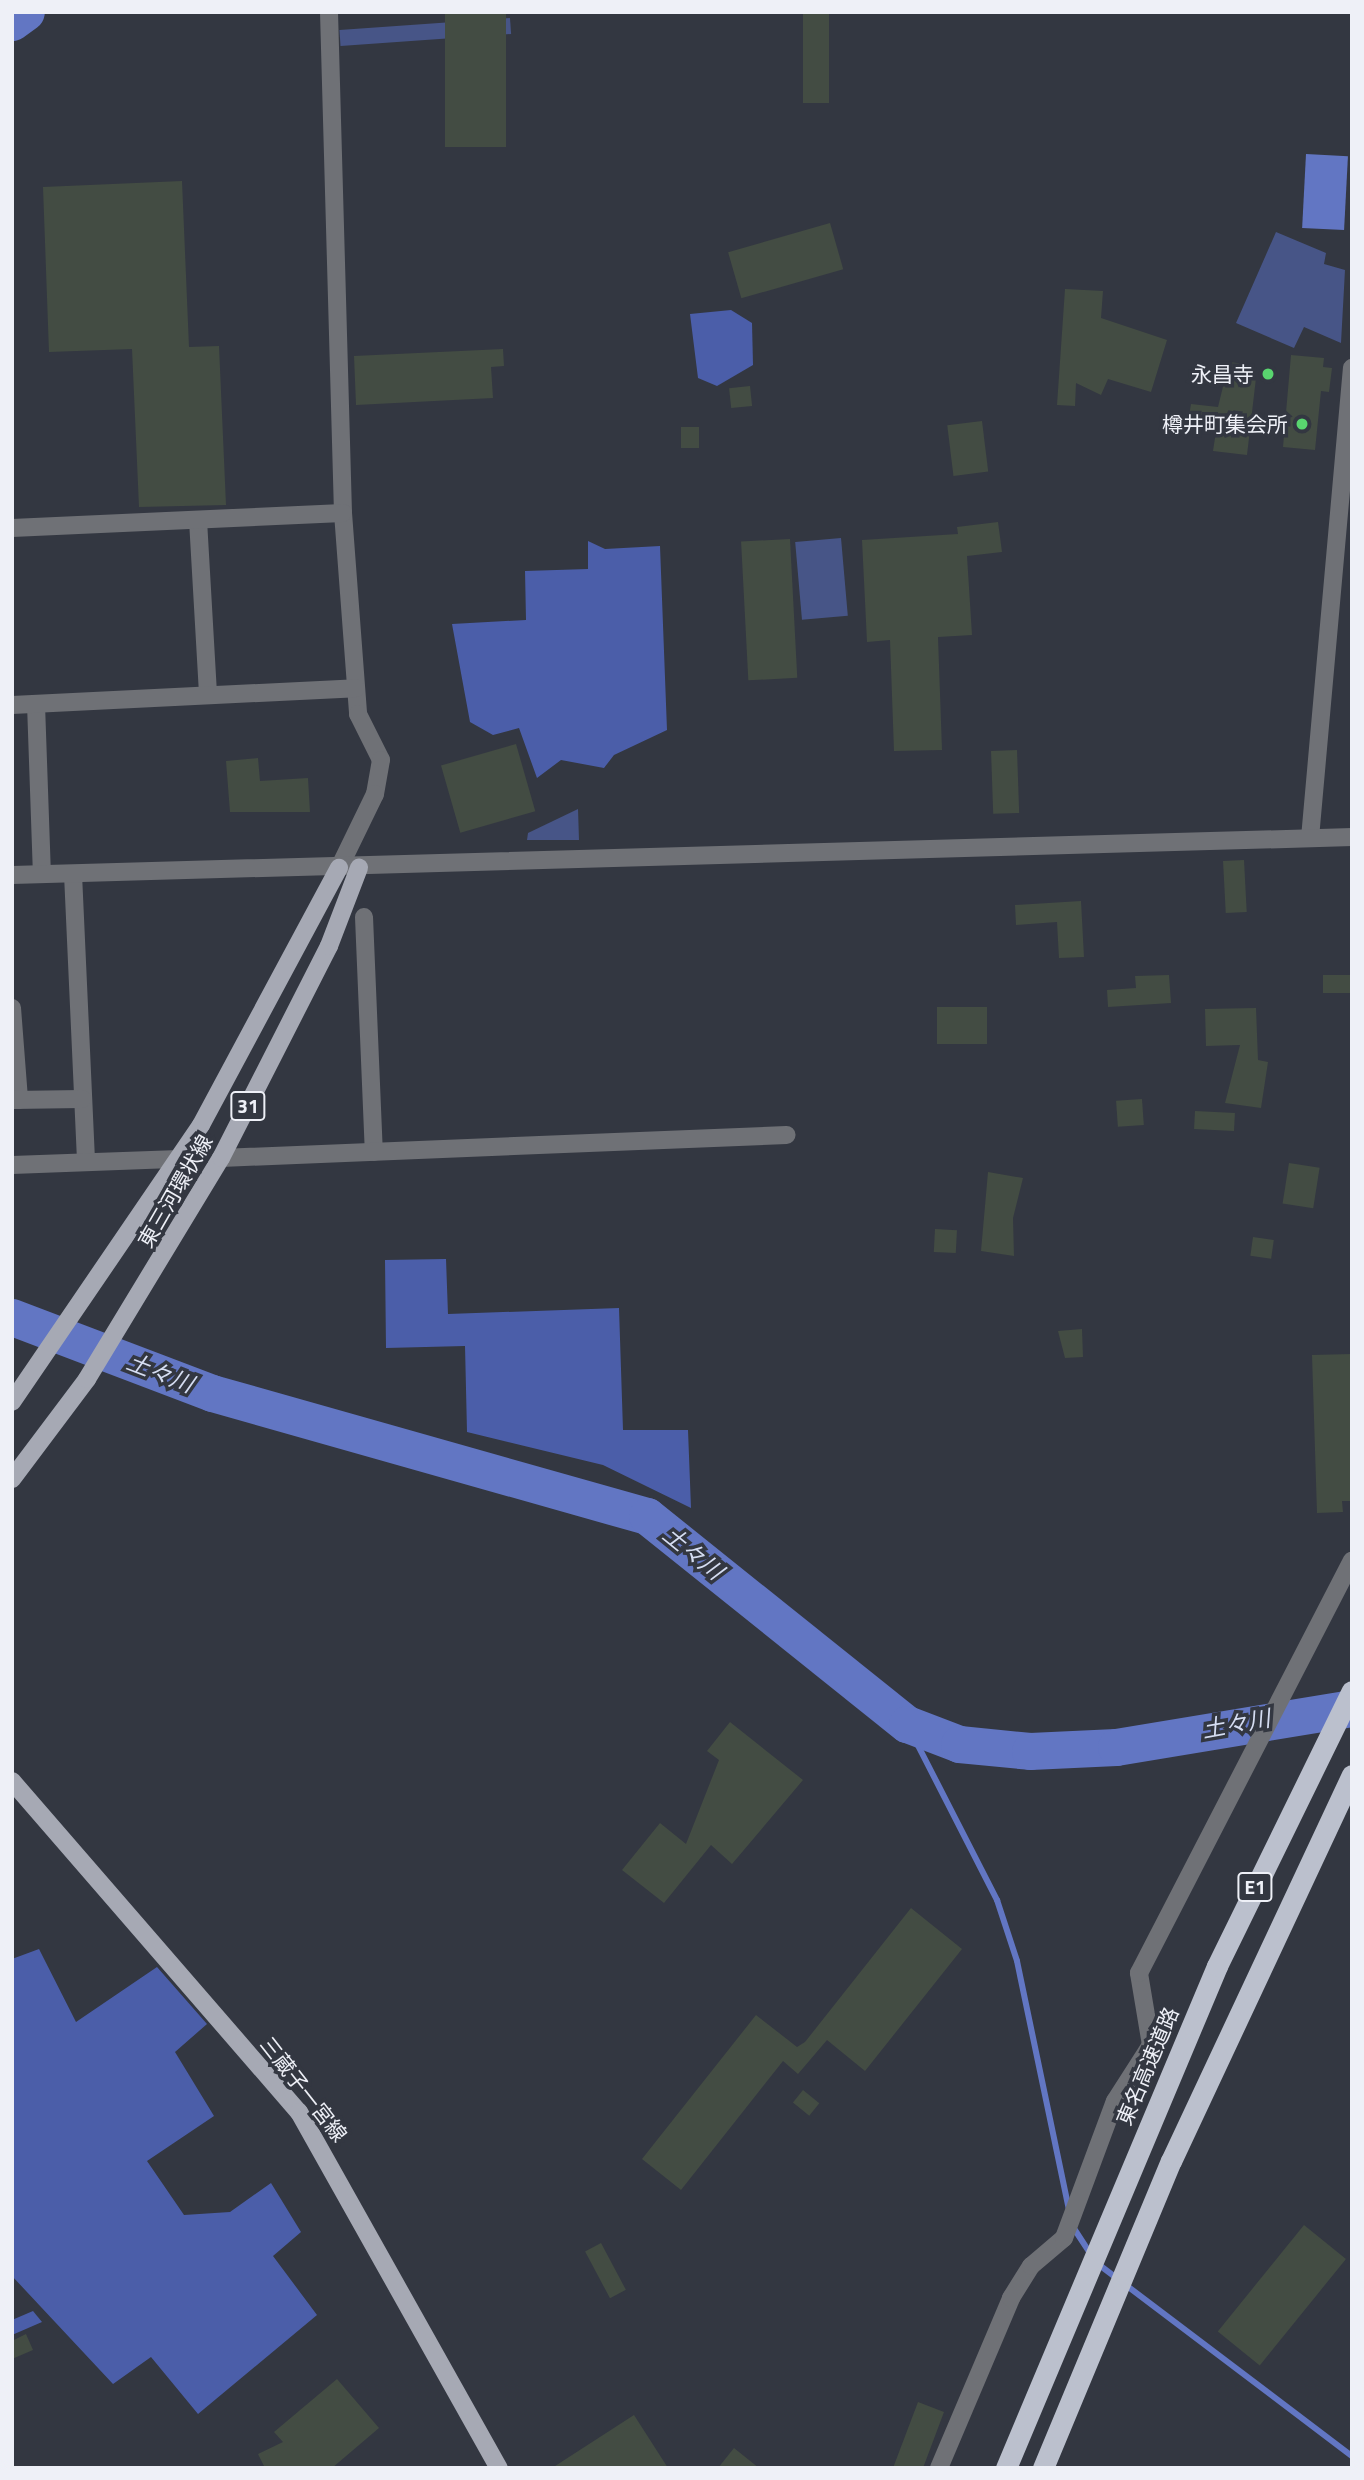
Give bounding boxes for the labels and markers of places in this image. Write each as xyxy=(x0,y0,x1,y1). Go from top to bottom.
place label: 永昌寺 xyxy=(1191,361,1254,387)
marker: 永昌寺 xyxy=(1260,366,1276,382)
place label: 樽井町集会所 xyxy=(1162,411,1288,437)
marker: 樽井町集会所 xyxy=(1294,416,1310,432)

